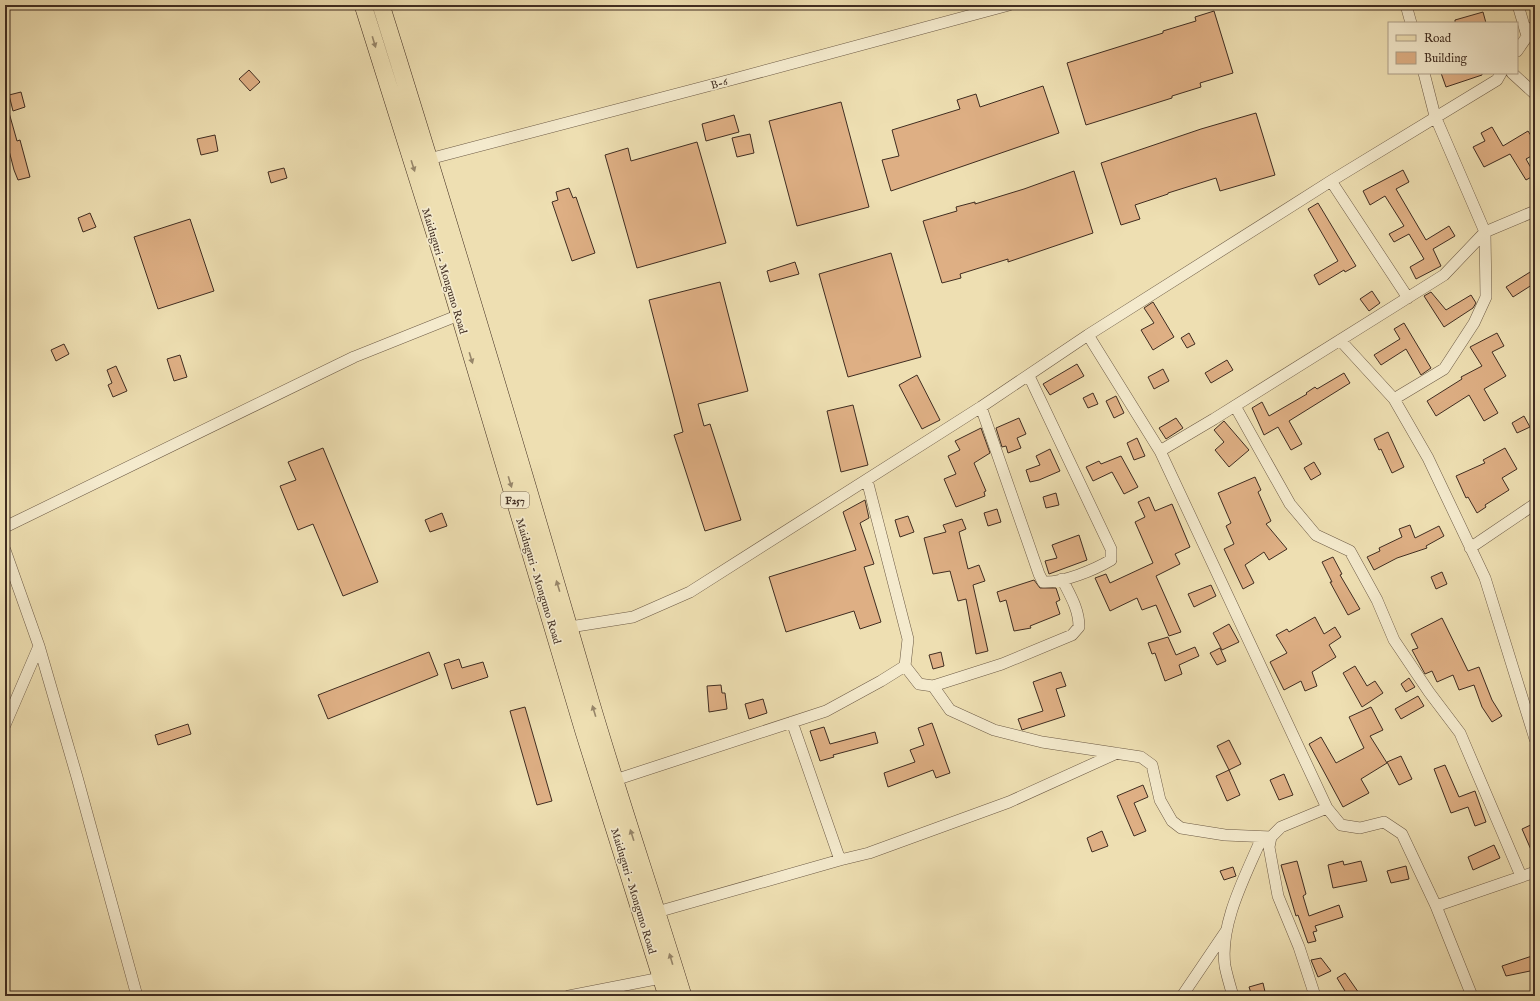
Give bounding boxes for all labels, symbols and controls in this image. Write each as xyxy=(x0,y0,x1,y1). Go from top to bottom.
legend xyxy=(1388,22,1518,74)
text: Road xyxy=(1424,31,1452,46)
one-way arrow xyxy=(371,37,377,49)
text: Building xyxy=(1424,51,1468,66)
street label: B-6 xyxy=(709,75,730,93)
one-way arrow xyxy=(410,161,416,173)
street label: Maiduguri - Monguno Road xyxy=(418,207,470,336)
one-way arrow xyxy=(468,352,474,364)
one-way arrow xyxy=(507,476,513,488)
road number: F257 xyxy=(501,492,529,508)
street label: Maiduguri - Monguno Road xyxy=(512,517,564,646)
one-way arrow xyxy=(555,579,561,591)
one-way arrow xyxy=(590,704,596,716)
street label: Maiduguri - Monguno Road xyxy=(607,827,659,956)
one-way arrow xyxy=(629,829,635,841)
one-way arrow xyxy=(668,952,674,964)

